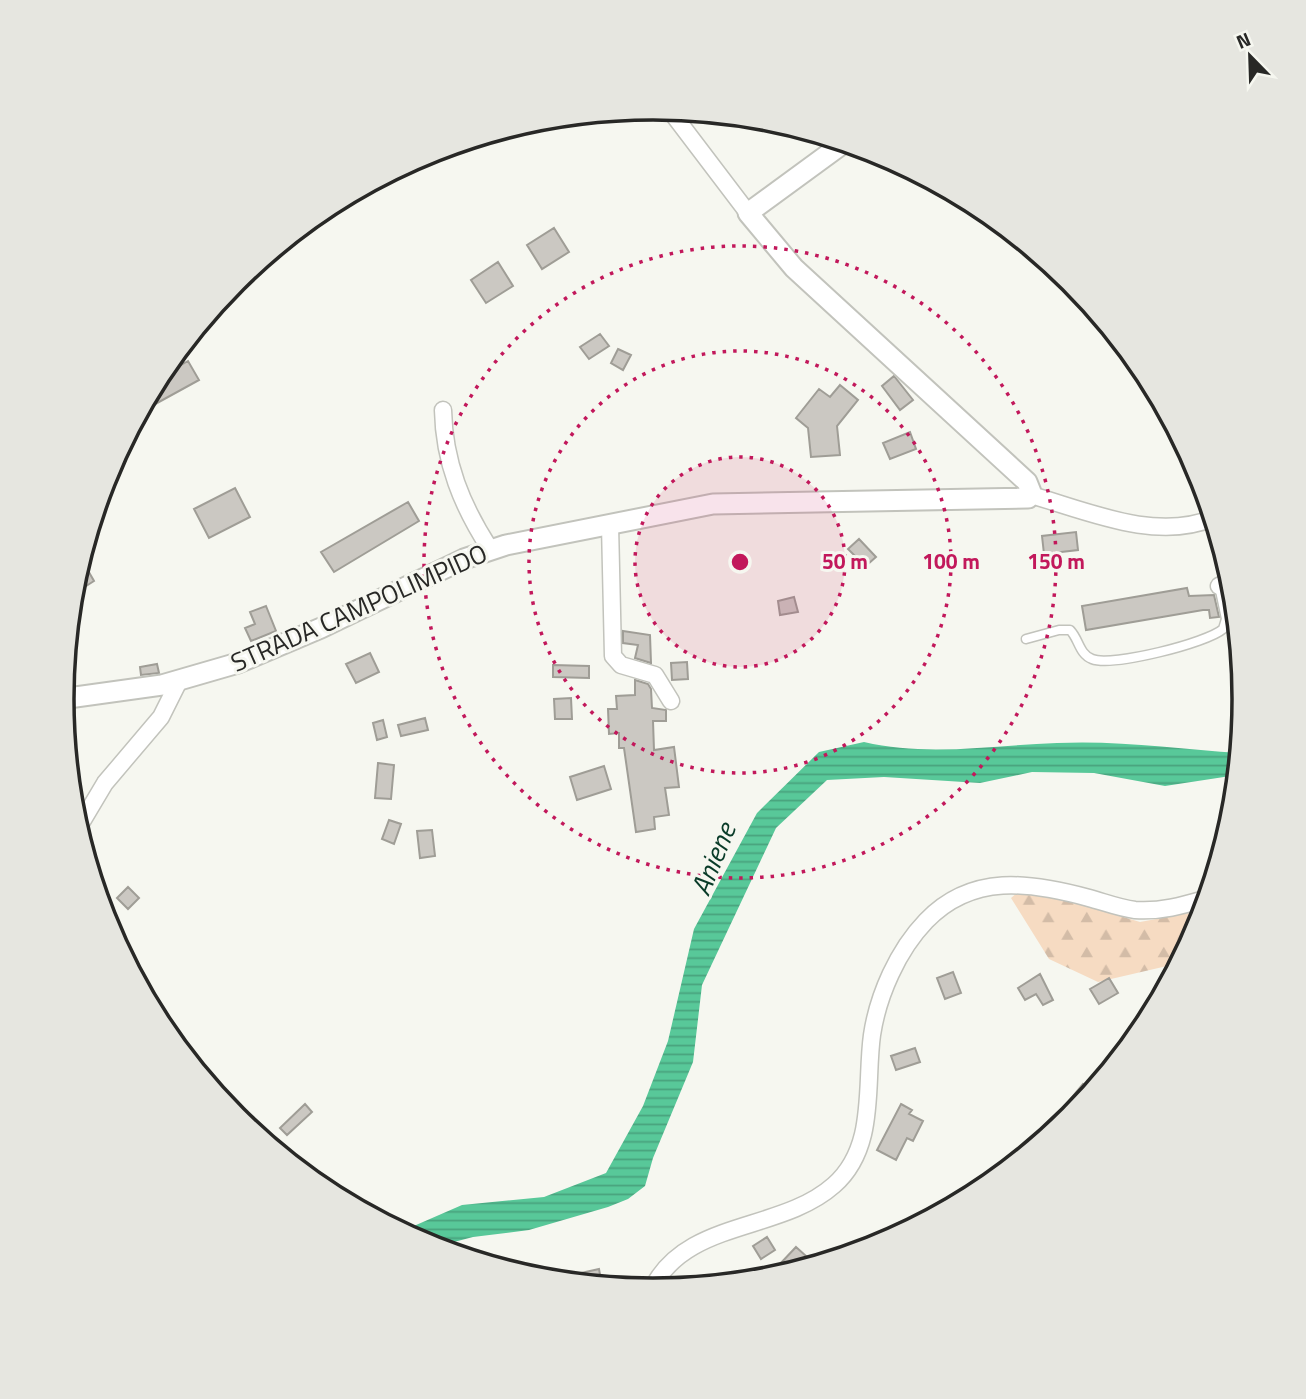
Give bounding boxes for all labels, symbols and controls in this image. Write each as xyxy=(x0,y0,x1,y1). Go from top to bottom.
north arrow xyxy=(1215,21,1285,91)
text: N xyxy=(1231,24,1255,56)
street label: STRADA CAMPOLIMPIDO xyxy=(224,533,493,682)
text: 50 m xyxy=(822,545,868,577)
text: 100 m xyxy=(922,545,980,577)
text: 150 m xyxy=(1027,545,1085,577)
centre of rings xyxy=(728,550,752,574)
water label: Aniene xyxy=(679,814,747,902)

